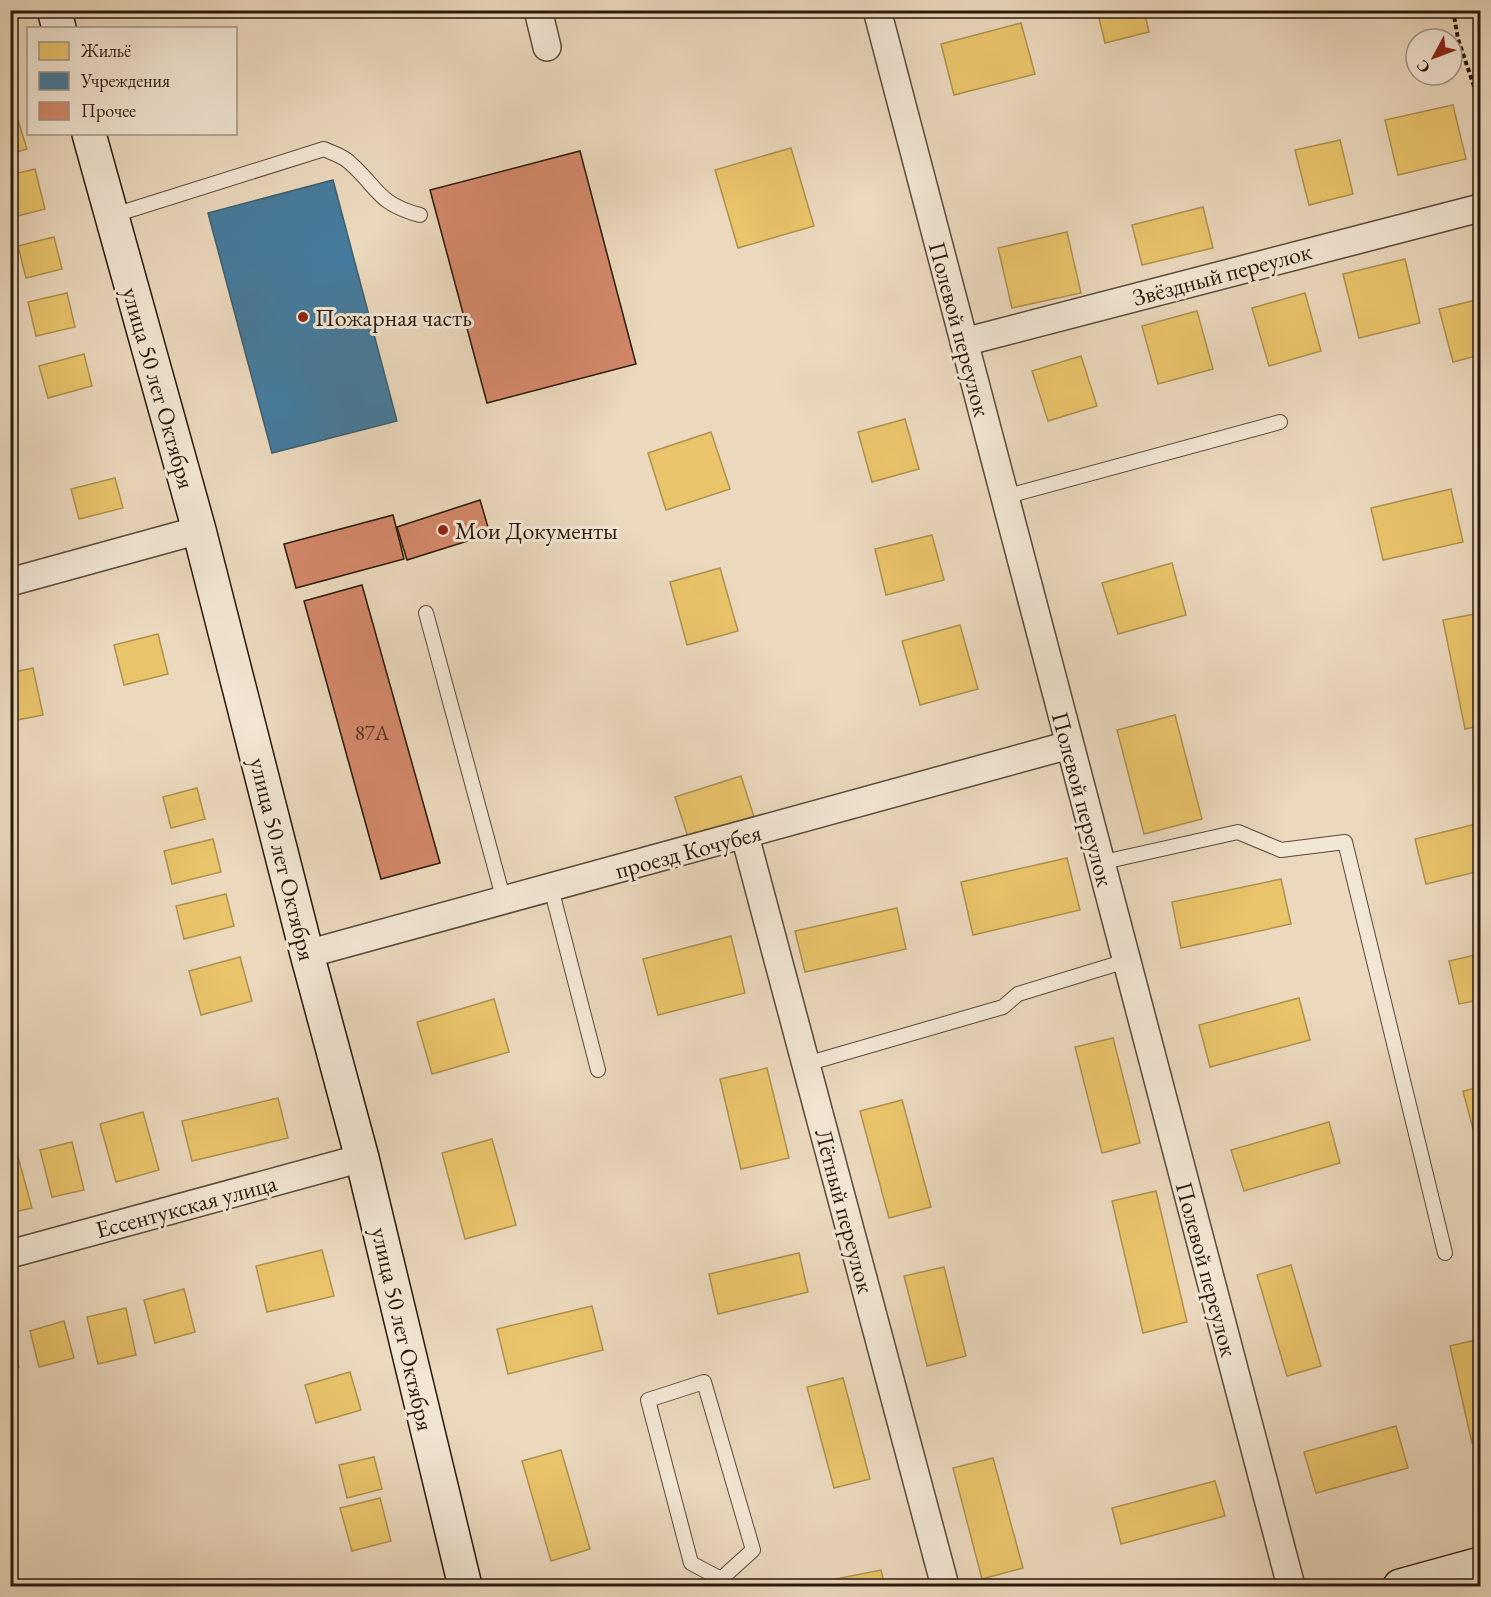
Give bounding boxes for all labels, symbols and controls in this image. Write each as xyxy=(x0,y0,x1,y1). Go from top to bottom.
legend xyxy=(27,27,237,135)
north arrow xyxy=(1404,27,1464,87)
text: Жильё xyxy=(80,39,131,62)
text: С xyxy=(1411,55,1435,78)
text: Учреждения xyxy=(80,69,170,92)
text: Прочее xyxy=(81,99,136,122)
street label: Звёздный переулок xyxy=(1129,235,1315,313)
street label: Полевой переулок xyxy=(922,238,998,420)
street label: улица 50 лет Октября xyxy=(115,284,203,493)
place label: Пожарная часть xyxy=(315,302,472,333)
marker: Пожарная часть xyxy=(296,310,310,324)
place label: Мои Документы xyxy=(455,515,618,546)
marker: Мои Документы xyxy=(436,523,450,537)
street label: Полевой переулок xyxy=(1045,708,1121,890)
house number: 87А xyxy=(355,719,390,746)
street label: улица 50 лет Октября xyxy=(243,754,323,964)
street label: проезд Кочубея xyxy=(611,817,765,885)
street label: Лётный переулок xyxy=(808,1125,882,1297)
street label: Ессентукская улица xyxy=(92,1167,280,1245)
street label: Полевой переулок xyxy=(1169,1178,1245,1360)
street label: улица 50 лет Октября xyxy=(364,1224,442,1434)

